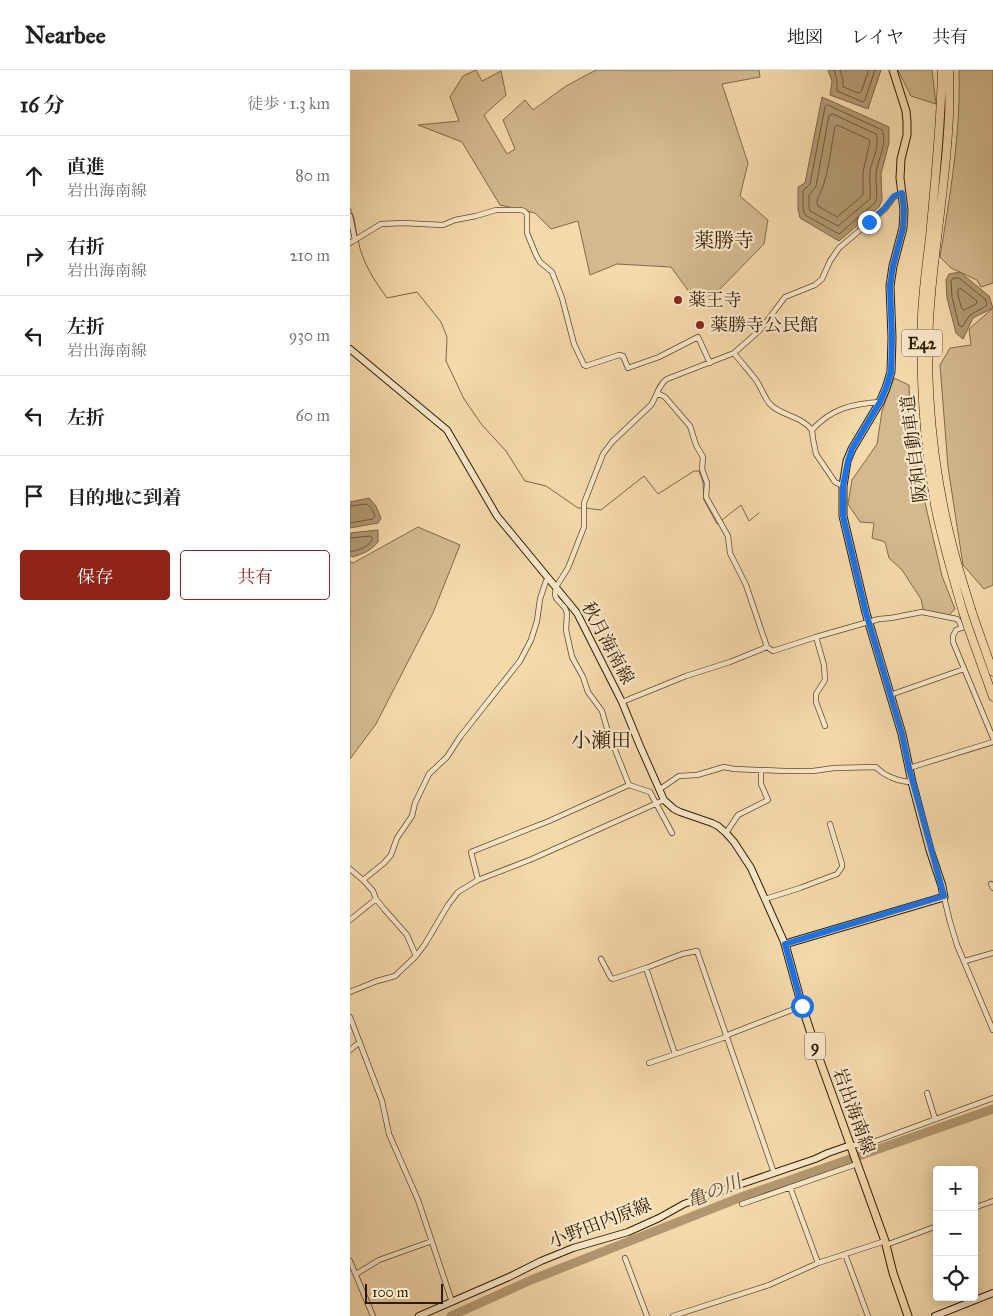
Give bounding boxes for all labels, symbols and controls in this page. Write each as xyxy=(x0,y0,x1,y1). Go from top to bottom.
text: Nearbee xyxy=(25,20,106,50)
text: 地図 xyxy=(787,26,823,48)
text: レイヤ xyxy=(851,26,904,48)
text: 共有 xyxy=(932,26,968,48)
text: 16 分 xyxy=(20,92,65,118)
text: 徒歩 · 1.3 km xyxy=(247,94,330,113)
text: 直進 xyxy=(67,155,105,178)
icon: ahead xyxy=(20,162,48,190)
text: 80 m xyxy=(295,166,330,185)
text: 岩出海南線 xyxy=(67,181,147,200)
route end xyxy=(858,211,881,234)
district label: 薬勝寺 xyxy=(694,228,754,252)
text: 右折 xyxy=(67,235,105,258)
icon: right xyxy=(20,242,48,270)
text: 210 m xyxy=(290,246,330,265)
text: 岩出海南線 xyxy=(67,261,147,280)
place label: 薬王寺 xyxy=(688,289,742,311)
marker: 薬王寺 xyxy=(672,294,684,306)
place label: 薬勝寺公民館 xyxy=(710,314,818,336)
text: 左折 xyxy=(67,315,105,338)
marker: 薬勝寺公民館 xyxy=(694,319,706,331)
icon: left xyxy=(20,322,48,350)
text: 930 m xyxy=(289,326,330,345)
road number: E42 xyxy=(902,330,942,356)
text: 岩出海南線 xyxy=(67,341,147,360)
street label: 阪和自動車道 xyxy=(897,394,931,504)
icon: left xyxy=(20,402,48,430)
text: 左折 xyxy=(67,406,105,429)
text: 60 m xyxy=(296,406,330,425)
icon: arrive xyxy=(20,482,48,510)
text: 目的地に到着 xyxy=(67,486,181,509)
button: 保存 xyxy=(20,550,170,600)
button: 共有 xyxy=(180,550,330,600)
street label: 秋月海南線 xyxy=(577,598,639,688)
district label: 小瀬田 xyxy=(571,728,631,752)
route start xyxy=(791,995,814,1018)
road number: 9 xyxy=(805,1032,825,1059)
street label: 岩出海南線 xyxy=(828,1065,880,1157)
map controls xyxy=(933,1166,978,1301)
button: + xyxy=(933,1166,978,1211)
water label: 亀の川 xyxy=(683,1169,747,1212)
street label: 小野田内原線 xyxy=(546,1193,654,1253)
button: − xyxy=(933,1211,978,1256)
button: locate xyxy=(933,1256,978,1301)
scale bar xyxy=(365,1281,442,1304)
text: 100 m xyxy=(372,1284,409,1301)

